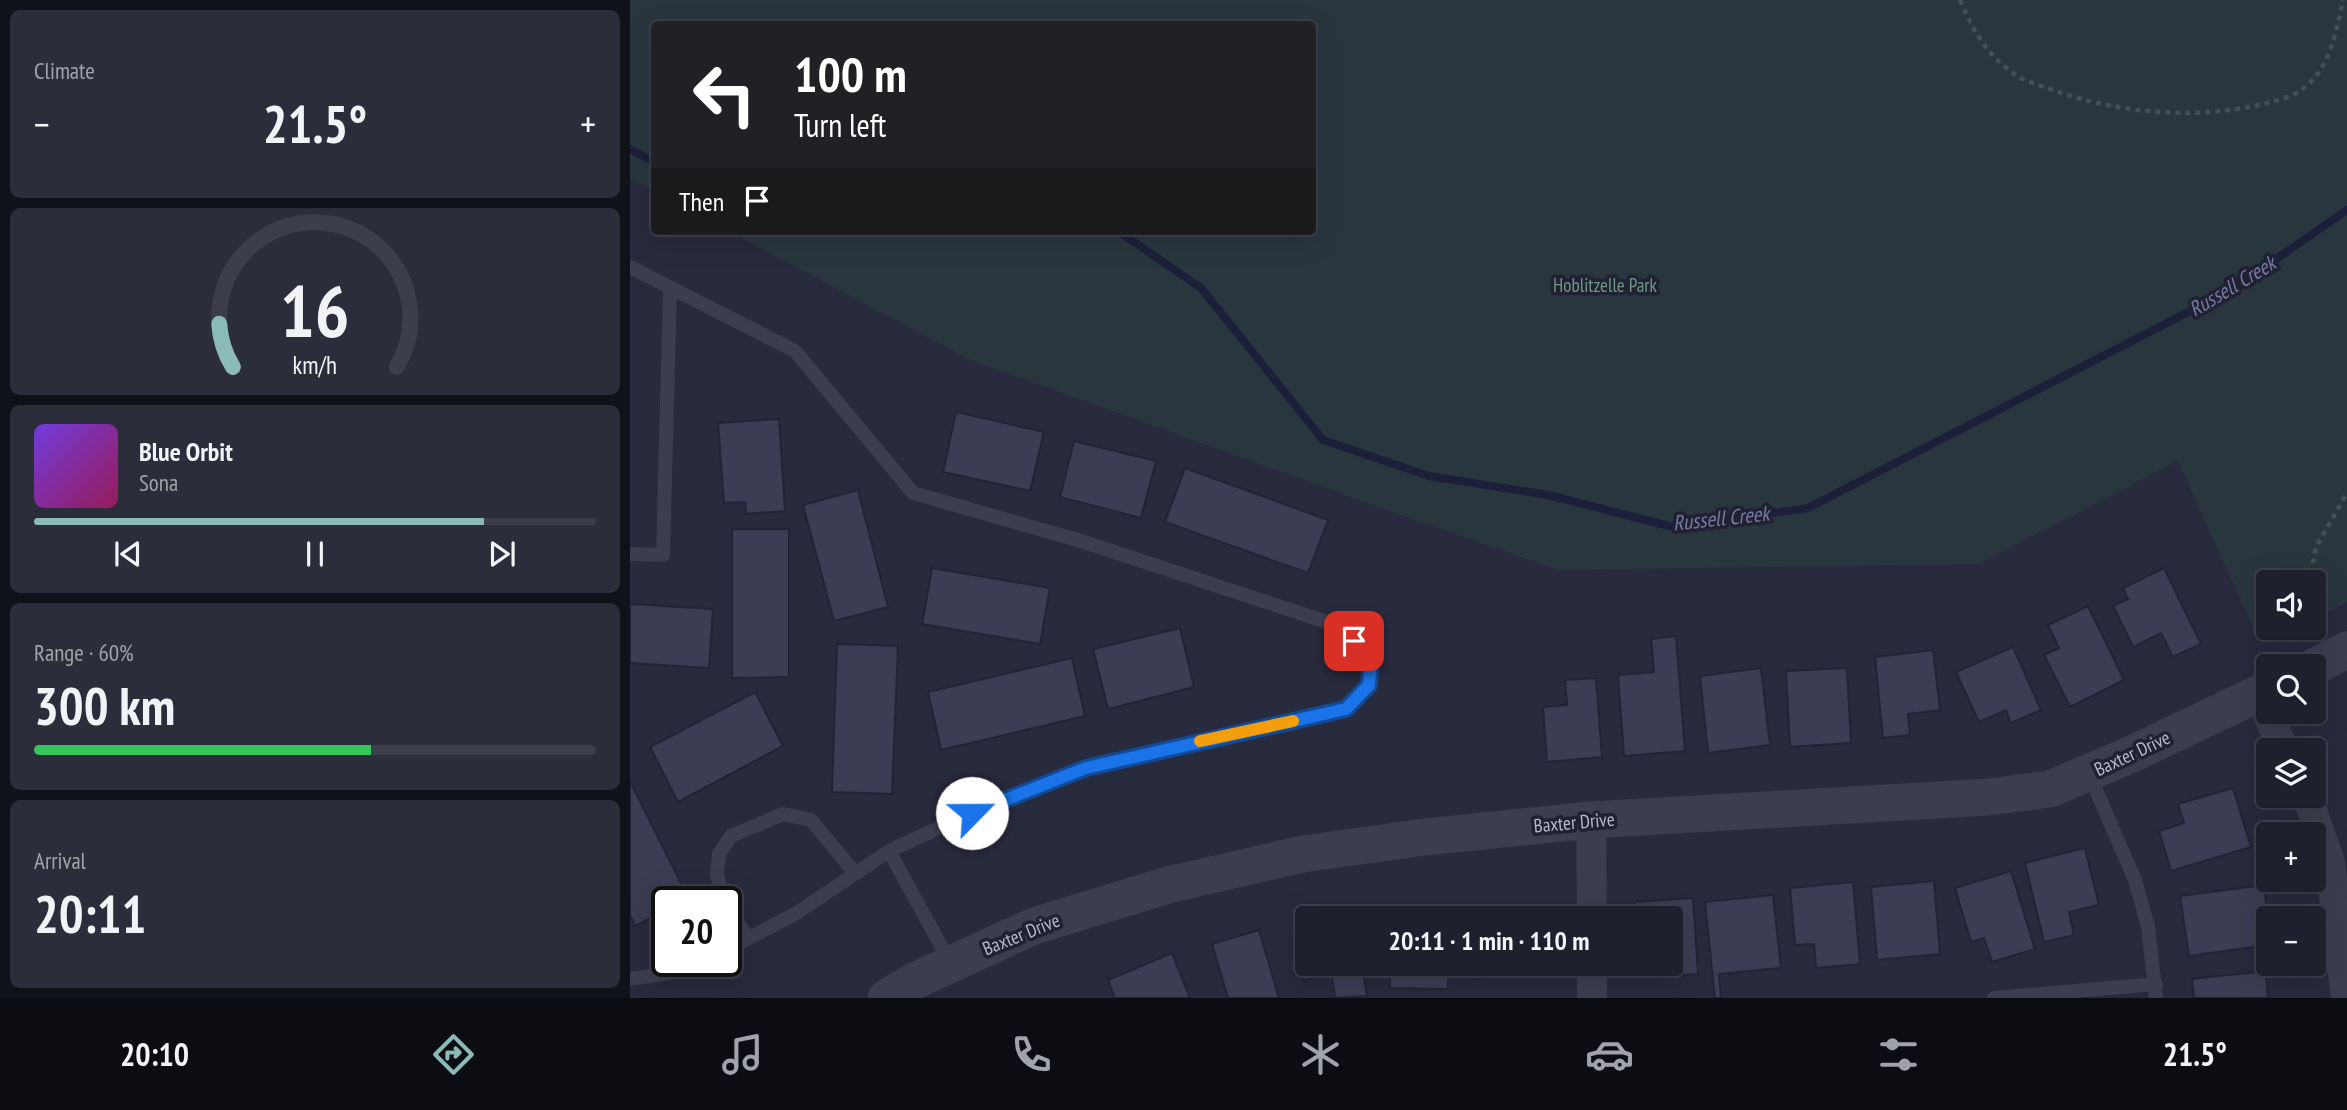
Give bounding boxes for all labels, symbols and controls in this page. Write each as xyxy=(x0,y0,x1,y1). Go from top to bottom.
text: 100 m xyxy=(794,42,907,106)
icon: left xyxy=(679,49,770,140)
text: Climate xyxy=(34,56,95,85)
text: 21.5° xyxy=(263,90,367,157)
text: − xyxy=(34,99,50,148)
text: + xyxy=(580,99,596,148)
text: Turn left xyxy=(794,104,886,146)
icon: arrive xyxy=(738,182,776,220)
text: Then xyxy=(679,185,724,218)
water label: Russell Creek xyxy=(2184,248,2283,322)
text: 16 xyxy=(280,264,350,358)
park label: Hoblitzelle Park xyxy=(1553,273,1658,297)
text: km/h xyxy=(293,349,337,381)
text: Blue Orbit xyxy=(139,435,233,468)
text: Sona xyxy=(139,468,178,497)
water label: Russell Creek xyxy=(1671,499,1773,536)
icon: previous xyxy=(109,535,147,573)
icon: pause xyxy=(296,535,334,573)
icon: next xyxy=(483,535,521,573)
map controls xyxy=(2256,570,2326,976)
button: sound xyxy=(2256,570,2326,640)
pin xyxy=(1324,611,1384,671)
icon: arrive xyxy=(1335,622,1373,660)
text: Range · 60% xyxy=(34,638,134,667)
button: search xyxy=(2256,654,2326,724)
text: 300 km xyxy=(34,672,175,739)
street label: Baxter Drive xyxy=(2090,725,2174,781)
button: layers xyxy=(2256,738,2326,808)
position arrow xyxy=(935,776,1009,850)
street label: Baxter Drive xyxy=(1533,807,1616,837)
button: + xyxy=(2256,822,2326,892)
text: Arrival xyxy=(34,846,86,875)
text: 20:11 xyxy=(34,880,146,947)
speed limit sign: 20 xyxy=(651,886,742,977)
button: − xyxy=(2256,906,2326,976)
street label: Baxter Drive xyxy=(979,908,1063,960)
text: 20:11 · 1 min · 110 m xyxy=(1389,924,1589,957)
icon: directions xyxy=(429,1030,478,1079)
icon: music xyxy=(718,1030,767,1079)
icon: phone xyxy=(1007,1030,1056,1079)
icon: climate xyxy=(1296,1030,1345,1079)
icon: car xyxy=(1585,1030,1634,1079)
icon: filters xyxy=(1874,1030,1923,1079)
text: 20:10 xyxy=(120,1033,189,1075)
text: 21.5° xyxy=(2163,1033,2227,1075)

